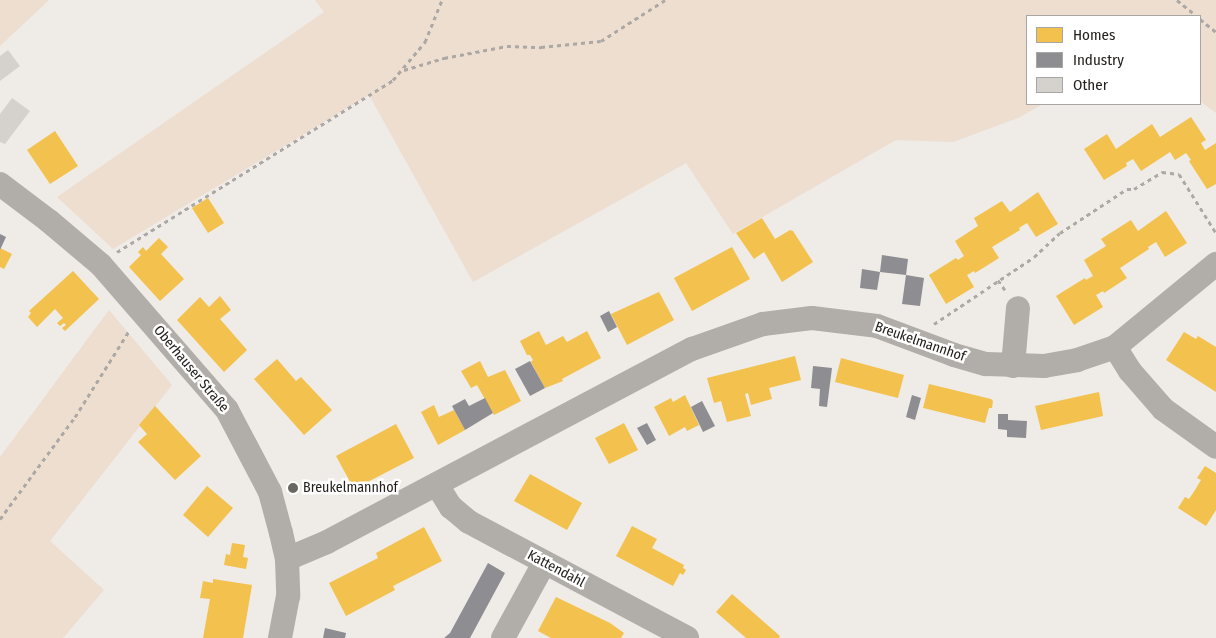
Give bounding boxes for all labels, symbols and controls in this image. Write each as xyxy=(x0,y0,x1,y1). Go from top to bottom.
legend xyxy=(1026,15,1201,105)
text: Homes xyxy=(1073,26,1115,44)
text: Industry xyxy=(1073,51,1124,69)
text: Other xyxy=(1073,76,1108,94)
street label: Breukelmannhof xyxy=(872,319,968,365)
street label: Oberhauser Straße xyxy=(150,322,232,416)
place label: Breukelmannhof xyxy=(303,480,398,496)
marker: Breukelmannhof xyxy=(287,482,299,494)
street label: Kattendahl xyxy=(524,547,588,591)

